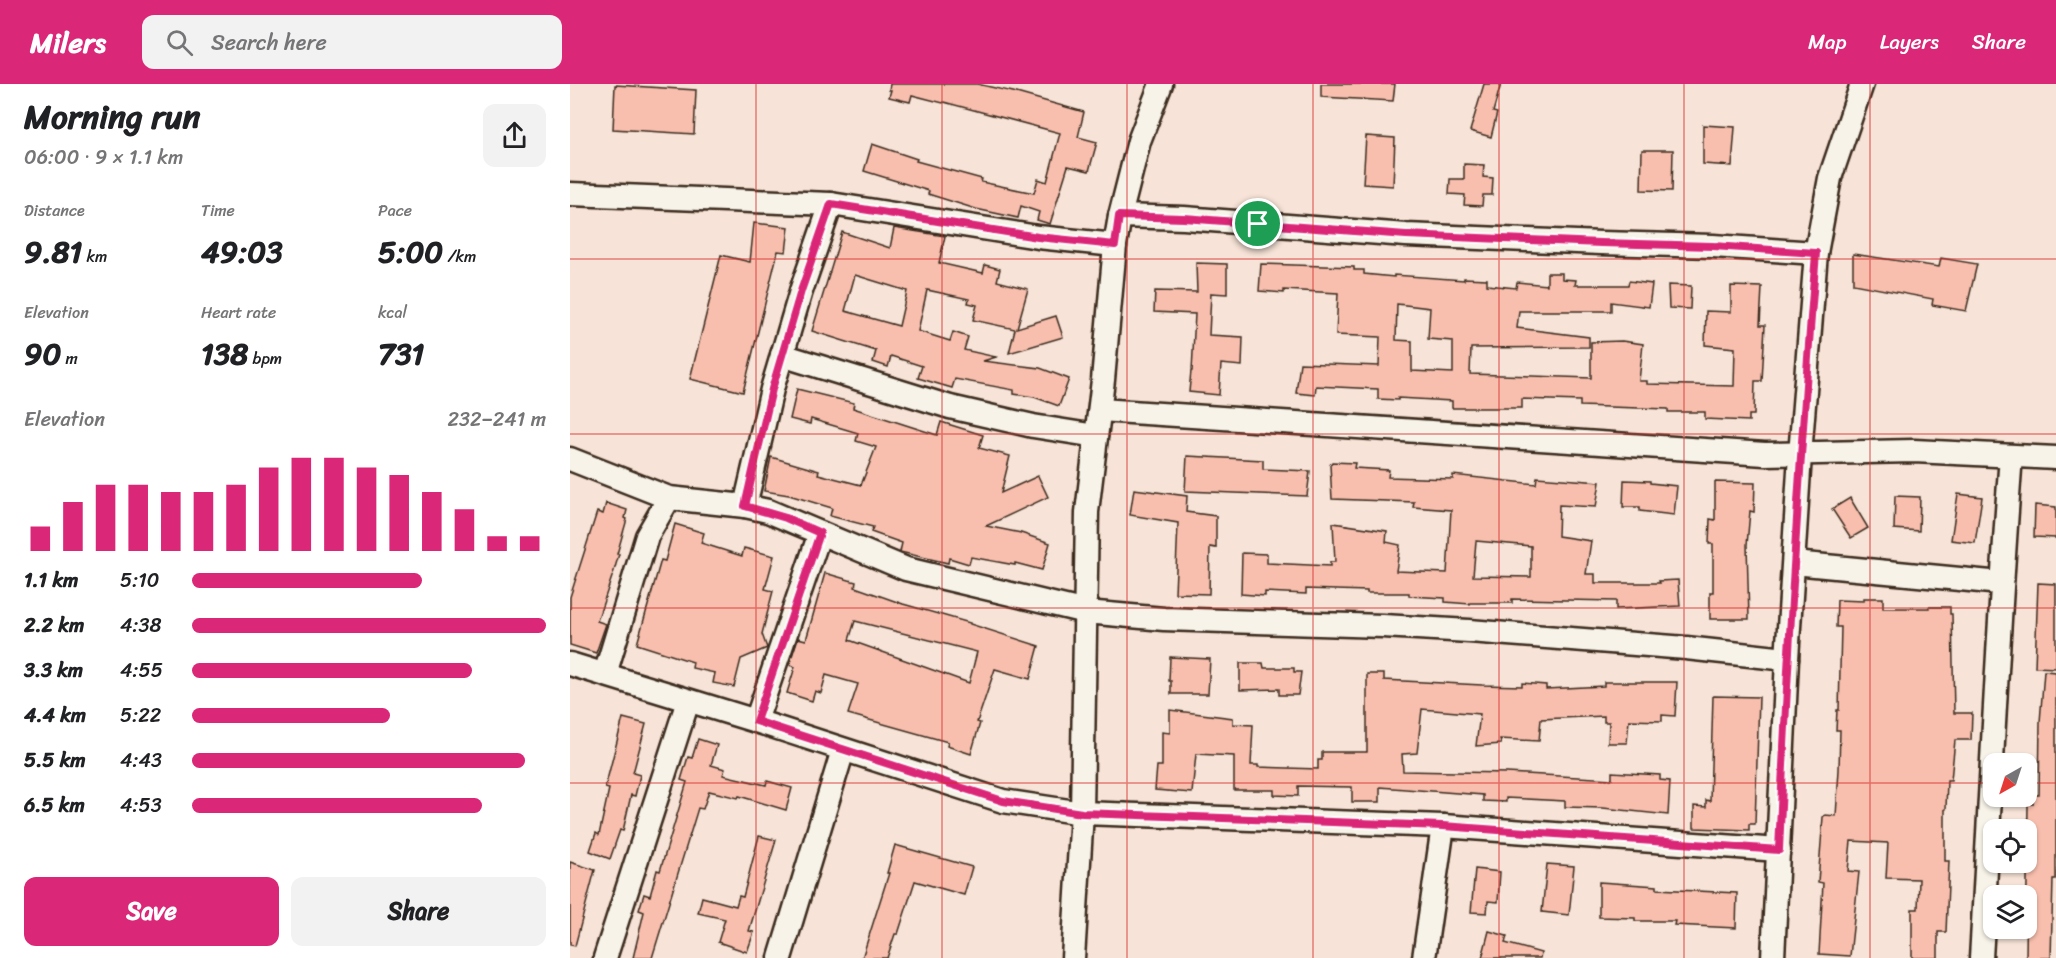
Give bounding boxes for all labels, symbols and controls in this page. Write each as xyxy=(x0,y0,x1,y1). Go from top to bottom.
search box xyxy=(142,15,562,69)
text: Milers xyxy=(30,18,106,67)
text: Search here xyxy=(211,23,327,62)
text: Map xyxy=(1808,23,1847,61)
text: Layers xyxy=(1880,23,1939,61)
text: Share xyxy=(1972,23,2026,61)
icon: search xyxy=(163,26,196,59)
text: Morning run xyxy=(24,88,200,146)
button: share xyxy=(483,104,546,167)
text: 06:00 · 9 × 1.1 km xyxy=(24,140,183,175)
text: Distance xyxy=(24,196,85,225)
text: Time xyxy=(201,196,235,225)
text: Pace xyxy=(378,196,412,225)
pin xyxy=(1232,198,1283,249)
icon: arrive xyxy=(1241,207,1274,240)
text: 9.81 xyxy=(24,225,82,279)
text: 49:03 xyxy=(201,225,283,279)
text: 5:00 xyxy=(378,225,443,279)
text: km xyxy=(82,242,107,271)
text: /km xyxy=(443,242,476,271)
text: Elevation xyxy=(24,298,89,327)
text: Heart rate xyxy=(201,298,276,327)
text: kcal xyxy=(378,298,407,327)
text: 90 xyxy=(24,327,61,381)
text: 138 xyxy=(201,327,248,381)
text: 731 xyxy=(378,327,424,381)
text: m xyxy=(61,344,78,373)
text: bpm xyxy=(248,344,282,373)
text: Elevation xyxy=(24,402,105,437)
text: 232–241 m xyxy=(447,402,546,437)
text: 1.1 km xyxy=(24,563,78,598)
text: 5:10 xyxy=(120,563,159,598)
text: 2.2 km xyxy=(24,608,84,643)
text: 4:38 xyxy=(120,608,162,643)
text: 3.3 km xyxy=(24,653,83,688)
text: 4:55 xyxy=(120,653,163,688)
text: 4.4 km xyxy=(24,698,86,733)
text: 5:22 xyxy=(120,698,161,733)
text: 5.5 km xyxy=(24,743,86,778)
text: 4:43 xyxy=(120,743,162,778)
north arrow xyxy=(1983,753,2037,807)
map controls xyxy=(1983,753,2037,939)
text: 6.5 km xyxy=(24,788,85,823)
text: 4:53 xyxy=(120,788,162,823)
button: locate xyxy=(1983,819,2037,873)
button: Save xyxy=(24,877,279,946)
button: Share xyxy=(291,877,546,946)
button: layers xyxy=(1983,885,2037,939)

